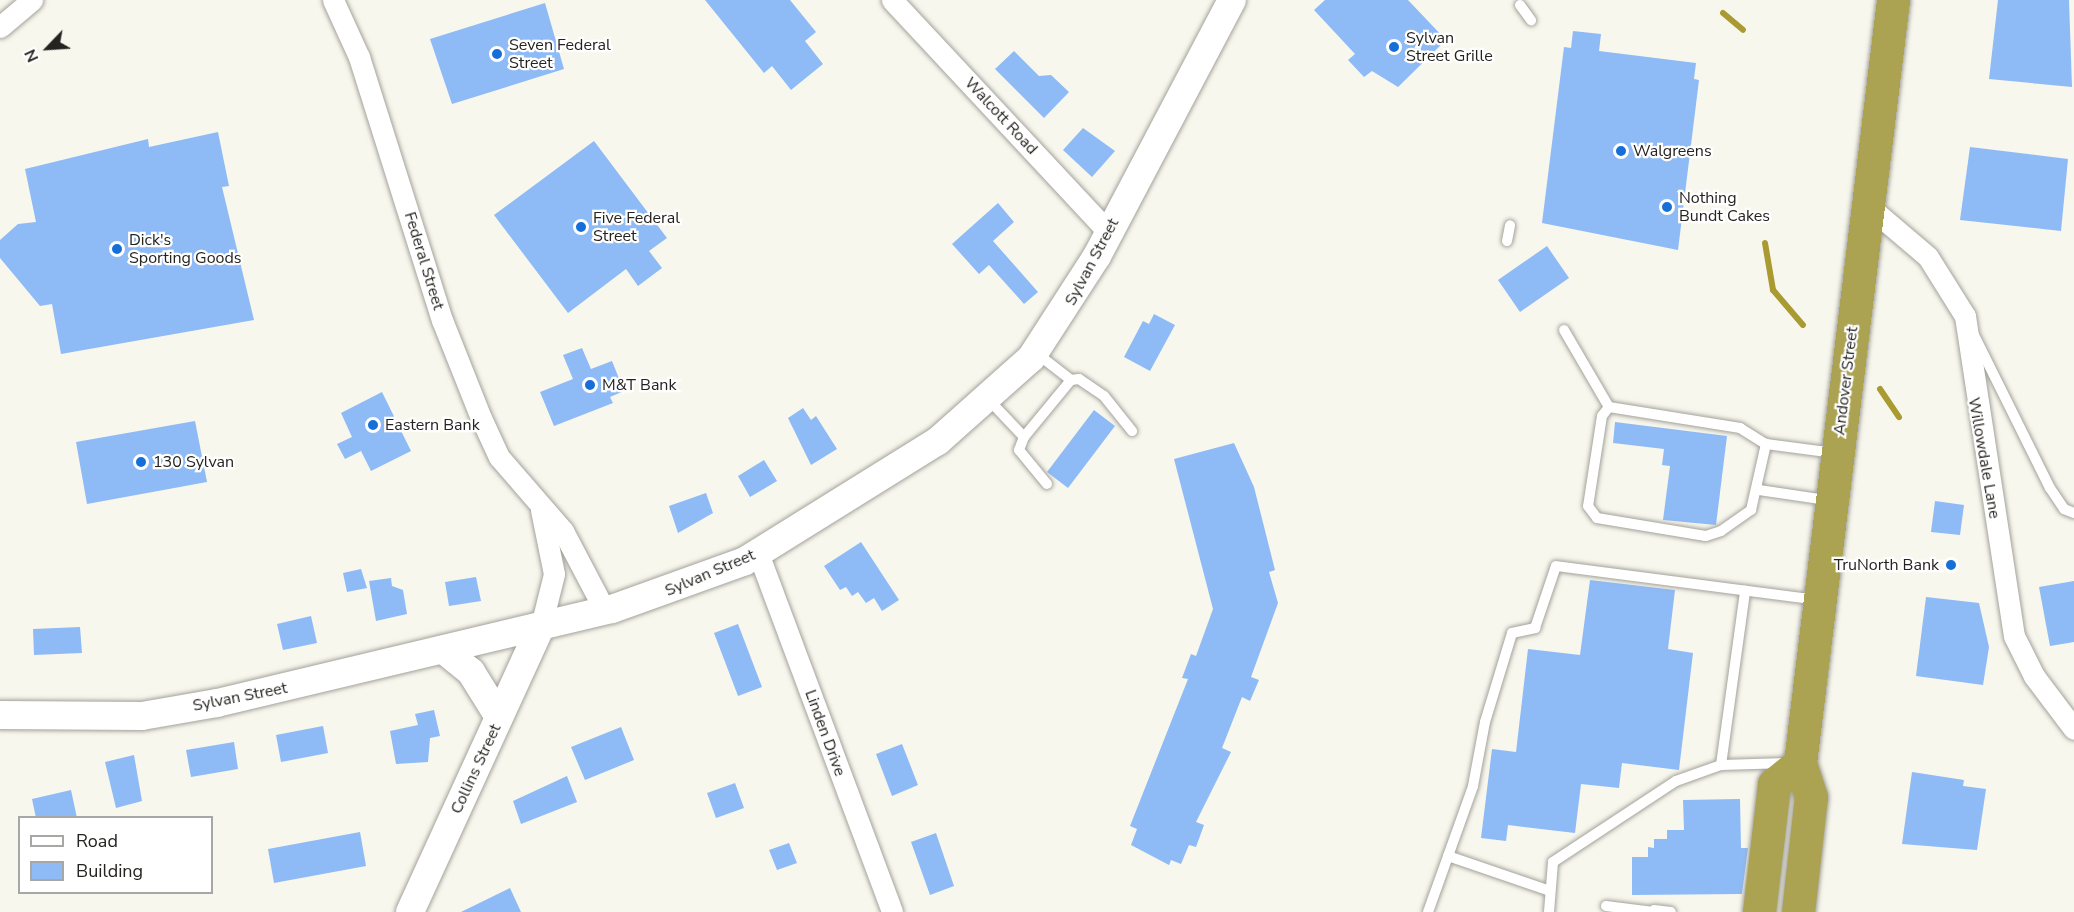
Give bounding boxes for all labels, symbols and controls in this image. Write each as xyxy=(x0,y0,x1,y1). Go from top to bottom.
north arrow xyxy=(18,18,78,78)
place label: Sylvan Street Grille xyxy=(1406,28,1493,66)
place label: Seven Federal Street xyxy=(509,35,611,73)
marker: Sylvan Street Grille xyxy=(1387,40,1401,54)
text: N xyxy=(19,46,44,66)
marker: Seven Federal Street xyxy=(490,47,504,61)
street label: Walcott Road xyxy=(960,74,1042,158)
place label: Walgreens xyxy=(1633,141,1712,161)
marker: Walgreens xyxy=(1614,144,1628,158)
place label: Nothing Bundt Cakes xyxy=(1679,188,1770,226)
marker: Nothing Bundt Cakes xyxy=(1660,200,1674,214)
place label: Five Federal Street xyxy=(593,208,680,246)
street label: Federal Street xyxy=(400,210,448,312)
street label: Sylvan Street xyxy=(1061,215,1123,309)
marker: Five Federal Street xyxy=(574,220,588,234)
place label: Dick's Sporting Goods xyxy=(129,230,242,268)
marker: Dick's Sporting Goods xyxy=(110,242,124,256)
street label: Andover Street xyxy=(1830,326,1862,436)
place label: M&T Bank xyxy=(602,375,676,395)
marker: M&T Bank xyxy=(583,378,597,392)
street label: Willowdale Lane xyxy=(1964,396,2004,520)
place label: Eastern Bank xyxy=(385,415,480,435)
marker: Eastern Bank xyxy=(366,418,380,432)
place label: 130 Sylvan xyxy=(153,452,234,472)
marker: 130 Sylvan xyxy=(134,455,148,469)
street label: Sylvan Street xyxy=(662,545,758,601)
place label: TruNorth Bank xyxy=(1834,555,1939,575)
marker: TruNorth Bank xyxy=(1944,558,1958,572)
street label: Sylvan Street xyxy=(191,678,289,716)
street label: Linden Drive xyxy=(801,687,849,779)
street label: Collins Street xyxy=(447,721,505,817)
legend xyxy=(18,816,213,894)
text: Road xyxy=(76,829,118,853)
text: Building xyxy=(76,859,143,883)

